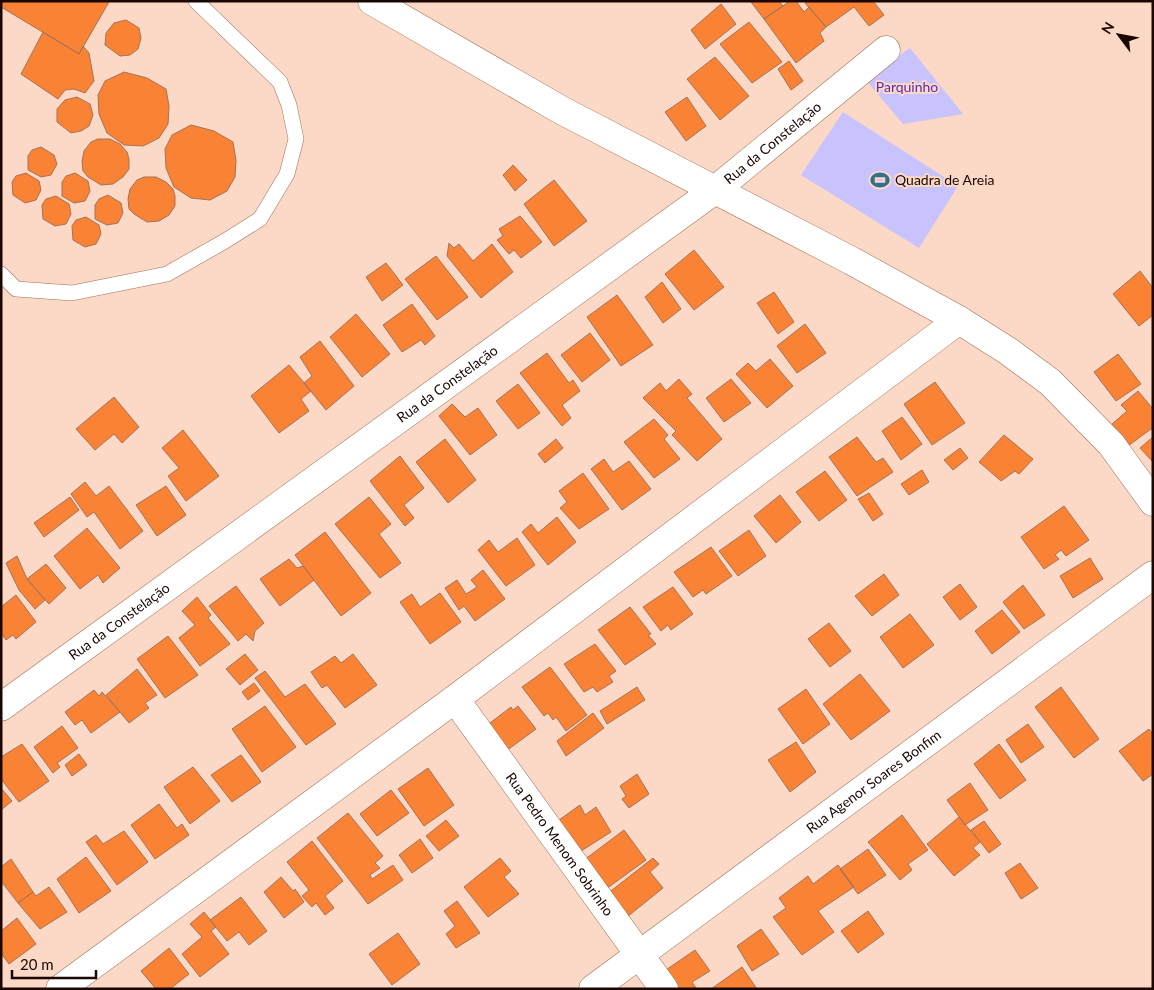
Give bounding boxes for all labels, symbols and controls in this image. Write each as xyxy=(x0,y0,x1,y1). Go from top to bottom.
north arrow xyxy=(1094,10,1144,60)
text: N xyxy=(1097,19,1118,37)
park label: Parquinho xyxy=(876,78,938,95)
street label: Rua da Constelação xyxy=(720,98,824,187)
sports icon: Quadra de Areia xyxy=(869,169,891,191)
place label: Quadra de Areia xyxy=(895,171,995,188)
street label: Rua da Constelação xyxy=(393,341,501,426)
street label: Rua da Constelação xyxy=(65,579,173,663)
street label: Rua Agenor Soares Bonfim xyxy=(803,726,944,836)
street label: Rua Pedro Menom Sobrinho xyxy=(503,769,618,919)
scale bar xyxy=(12,948,96,980)
text: 20 m xyxy=(20,955,54,973)

